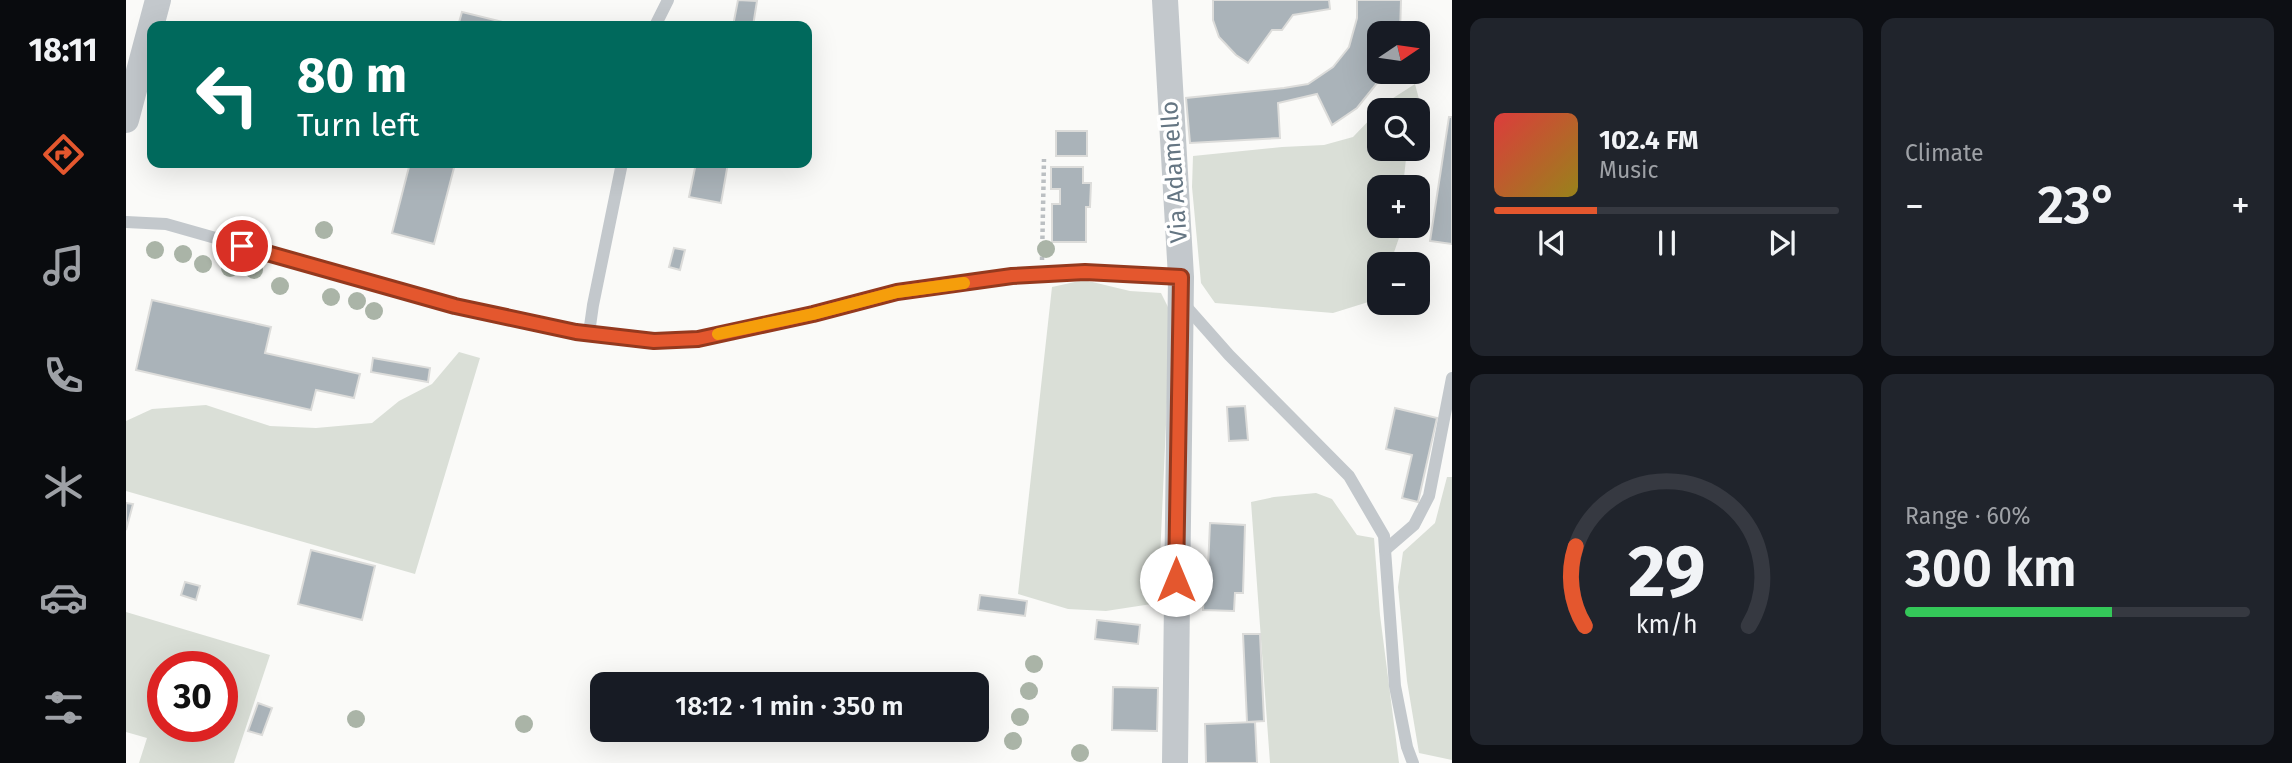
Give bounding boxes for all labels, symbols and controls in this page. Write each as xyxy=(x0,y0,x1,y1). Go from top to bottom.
north arrow xyxy=(1367,21,1430,84)
map controls xyxy=(1367,21,1430,315)
text: 18:11 xyxy=(28,31,98,69)
text: 80 m xyxy=(297,46,407,105)
icon: left xyxy=(182,49,273,140)
button: search xyxy=(1367,98,1430,161)
street label: Via Adamello xyxy=(1155,100,1193,244)
text: Turn left xyxy=(297,106,419,144)
text: 102.4 FM xyxy=(1599,125,1698,156)
icon: directions xyxy=(39,130,88,179)
text: Climate xyxy=(1905,139,1984,167)
text: Music xyxy=(1599,156,1659,184)
text: 23° xyxy=(2037,174,2118,237)
button: + xyxy=(1367,175,1430,238)
text: − xyxy=(1905,183,1924,229)
text: + xyxy=(2231,183,2250,229)
pin xyxy=(212,216,272,276)
icon: previous xyxy=(1533,224,1571,262)
icon: pause xyxy=(1648,224,1686,262)
icon: next xyxy=(1763,224,1801,262)
icon: arrive xyxy=(223,227,261,265)
icon: music xyxy=(39,241,88,290)
button: − xyxy=(1367,252,1430,315)
icon: phone xyxy=(39,351,88,400)
icon: climate xyxy=(39,462,88,511)
text: Range · 60% xyxy=(1905,502,2031,530)
text: 29 xyxy=(1628,528,1705,615)
text: 300 km xyxy=(1905,537,2077,600)
position arrow xyxy=(1139,543,1213,617)
icon: car xyxy=(39,573,88,622)
text: km/h xyxy=(1636,609,1697,639)
speed limit sign: 30 xyxy=(147,651,238,742)
icon: filters xyxy=(39,683,88,732)
text: 18:12 · 1 min · 350 m xyxy=(675,691,904,722)

